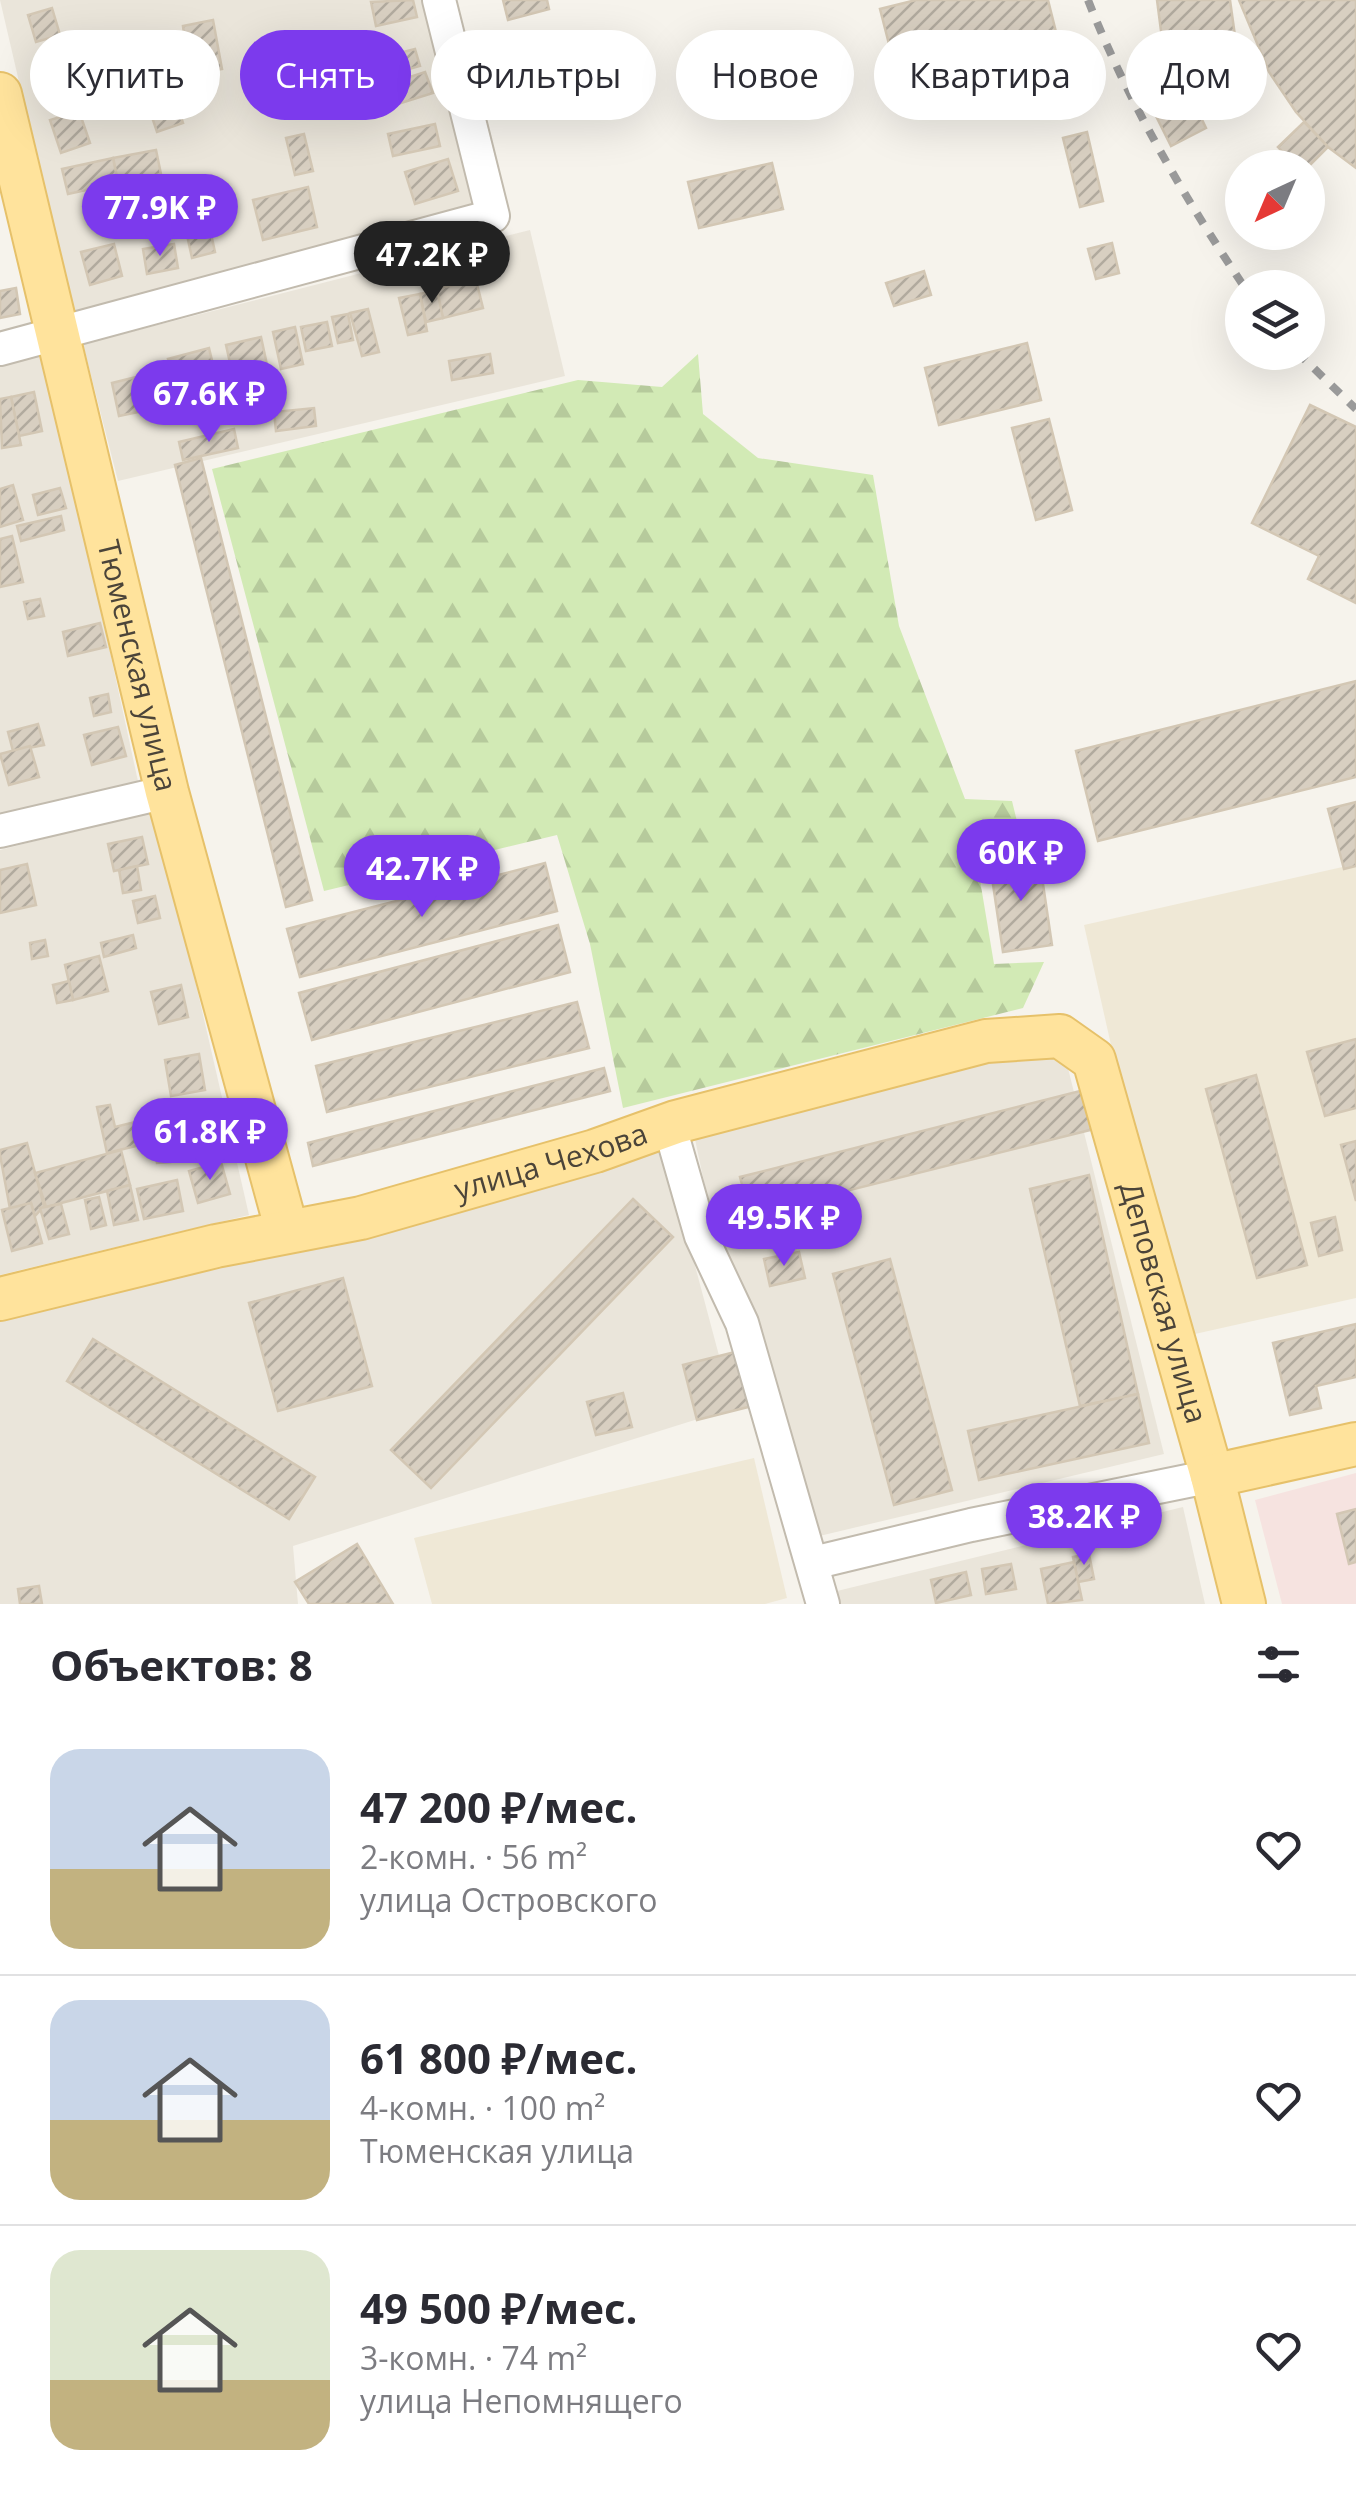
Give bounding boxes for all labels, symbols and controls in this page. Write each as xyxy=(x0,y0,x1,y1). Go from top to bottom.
chip: Купить xyxy=(30,30,220,120)
chip: Снять xyxy=(240,30,411,120)
chip: Фильтры xyxy=(431,30,656,120)
chip: Новое xyxy=(676,30,854,120)
chip: Квартира xyxy=(874,30,1106,120)
chip: Дом xyxy=(1126,30,1267,120)
north arrow xyxy=(1225,150,1325,250)
map controls xyxy=(1225,150,1325,370)
pin: 77.9K ₽ xyxy=(68,174,252,259)
text: 77.9K ₽ xyxy=(104,185,216,228)
pin: 47.2K ₽ xyxy=(340,221,524,306)
text: 47.2K ₽ xyxy=(376,232,488,275)
button: layers xyxy=(1225,270,1325,370)
pin: 67.6K ₽ xyxy=(117,360,301,445)
text: 67.6K ₽ xyxy=(153,371,265,414)
street label: Тюменская улица xyxy=(88,536,188,795)
pin: 60K ₽ xyxy=(951,819,1091,904)
text: 60K ₽ xyxy=(979,830,1063,873)
pin: 42.7K ₽ xyxy=(330,835,514,920)
text: 42.7K ₽ xyxy=(366,846,478,889)
pin: 61.8K ₽ xyxy=(118,1098,302,1183)
text: 61.8K ₽ xyxy=(154,1109,266,1152)
street label: улица Чехова xyxy=(449,1112,653,1209)
street label: Деповская улица xyxy=(1111,1177,1218,1428)
pin: 49.5K ₽ xyxy=(692,1184,876,1269)
text: 49.5K ₽ xyxy=(728,1195,840,1238)
pin: 38.2K ₽ xyxy=(992,1483,1176,1568)
text: 38.2K ₽ xyxy=(1028,1494,1140,1537)
text: Объектов: 8 xyxy=(50,1636,313,1693)
icon: filters xyxy=(1251,1637,1306,1692)
text: 47 200 ₽/мес. xyxy=(360,1778,638,1835)
icon: home xyxy=(130,1789,250,1909)
icon: heart xyxy=(1251,1822,1306,1877)
text: 2-комн. · 56 m² xyxy=(360,1835,587,1878)
text: улица Островского xyxy=(360,1878,657,1921)
text: 61 800 ₽/мес. xyxy=(360,2029,638,2086)
icon: home xyxy=(130,2040,250,2160)
icon: heart xyxy=(1251,2073,1306,2128)
text: 4-комн. · 100 m² xyxy=(360,2086,605,2129)
text: Тюменская улица xyxy=(360,2129,634,2172)
text: 49 500 ₽/мес. xyxy=(360,2279,638,2336)
icon: home xyxy=(130,2290,250,2410)
icon: heart xyxy=(1251,2323,1306,2378)
text: 3-комн. · 74 m² xyxy=(360,2336,587,2379)
text: улица Непомнящего xyxy=(360,2379,683,2422)

